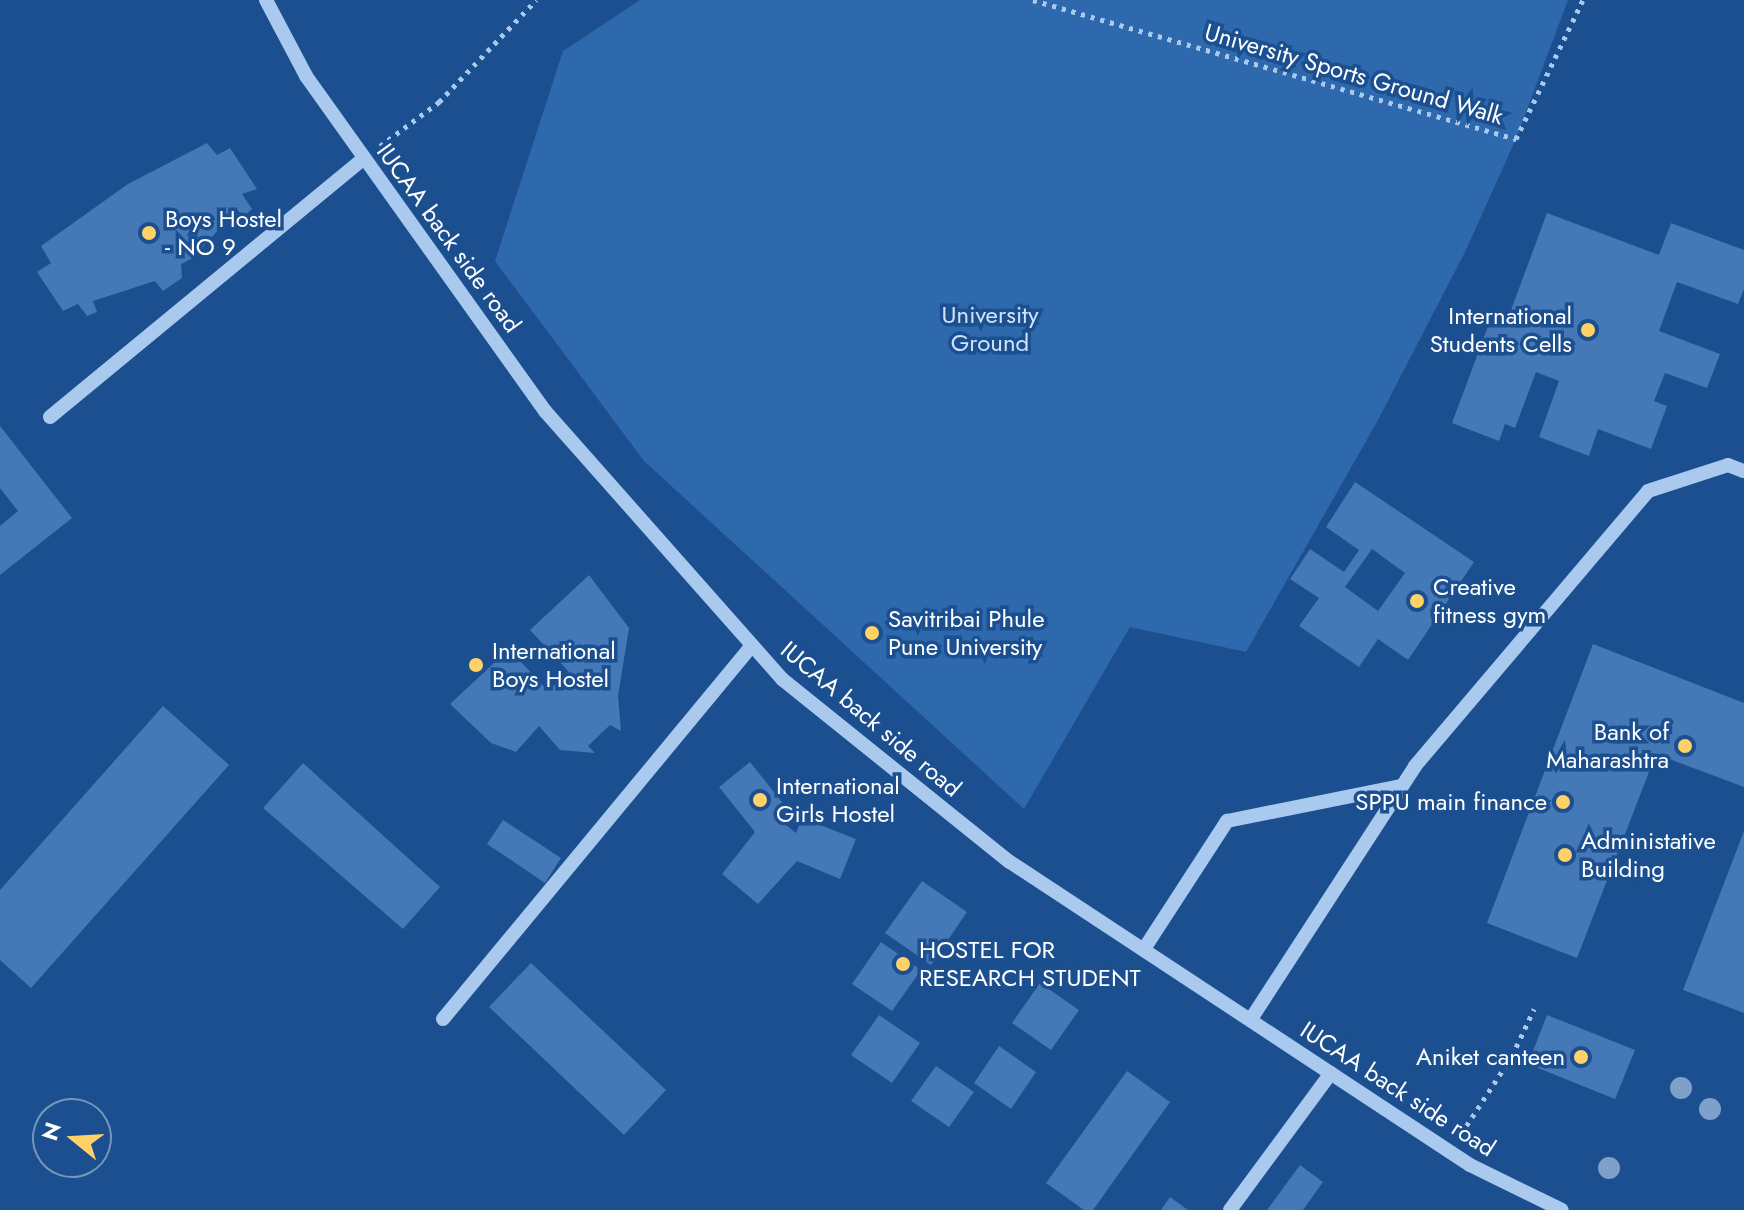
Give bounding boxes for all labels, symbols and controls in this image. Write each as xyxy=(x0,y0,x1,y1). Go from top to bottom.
street label: University Sports Ground Walk xyxy=(1201,17,1507,131)
street label: IUCAA back side road xyxy=(371,138,527,338)
place label: Boys Hostel - NO 9 xyxy=(165,205,282,261)
marker: Boys Hostel - NO 9 xyxy=(140,224,158,242)
park label: University Ground xyxy=(942,301,1038,357)
place label: International Students Cells xyxy=(1430,302,1572,358)
marker: International Students Cells xyxy=(1579,321,1597,339)
place label: Creative fitness gym xyxy=(1433,573,1546,629)
marker: Creative fitness gym xyxy=(1408,592,1426,610)
place label: Savitribai Phule Pune University xyxy=(888,605,1045,661)
marker: Savitribai Phule Pune University xyxy=(863,624,881,642)
street label: IUCAA back side road xyxy=(775,635,967,803)
place label: International Boys Hostel xyxy=(492,637,616,693)
marker: International Boys Hostel xyxy=(467,656,485,674)
place label: Bank of Maharashtra xyxy=(1546,718,1669,774)
marker: Bank of Maharashtra xyxy=(1676,737,1694,755)
place label: International Girls Hostel xyxy=(776,772,900,828)
place label: SPPU main finance xyxy=(1355,788,1547,816)
marker: International Girls Hostel xyxy=(751,791,769,809)
marker: SPPU main finance xyxy=(1554,793,1572,811)
place label: Administative Building xyxy=(1581,827,1716,883)
marker: Administative Building xyxy=(1556,846,1574,864)
place label: HOSTEL FOR RESEARCH STUDENT xyxy=(919,936,1141,992)
marker: HOSTEL FOR RESEARCH STUDENT xyxy=(894,955,912,973)
street label: IUCAA back side road xyxy=(1295,1015,1501,1163)
place label: Aniket canteen xyxy=(1416,1043,1565,1071)
marker: Aniket canteen xyxy=(1572,1048,1590,1066)
north arrow xyxy=(32,1098,112,1178)
text: N xyxy=(33,1118,69,1144)

